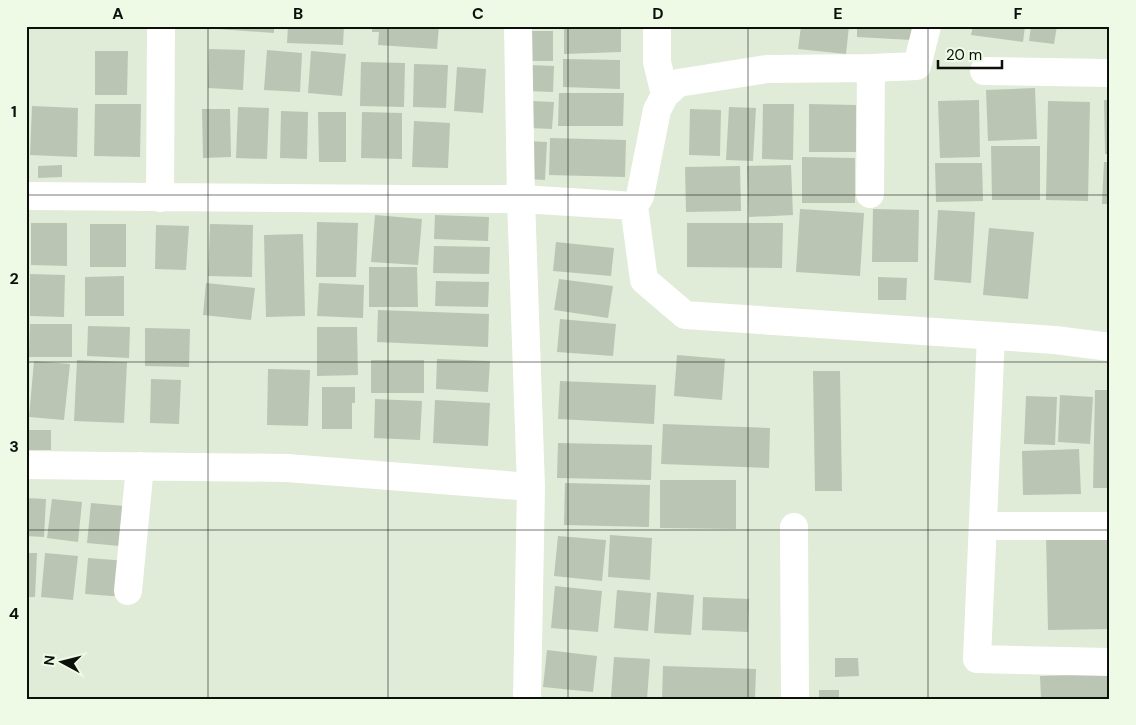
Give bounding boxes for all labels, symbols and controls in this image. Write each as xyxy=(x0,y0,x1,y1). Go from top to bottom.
text: A xyxy=(112,3,124,24)
text: B xyxy=(293,3,303,24)
text: C xyxy=(472,3,484,24)
text: D xyxy=(652,3,664,24)
text: E xyxy=(833,3,843,24)
text: F xyxy=(1014,3,1023,24)
scale bar xyxy=(938,38,1002,70)
text: 20 m xyxy=(946,45,982,65)
text: 1 xyxy=(11,101,17,122)
text: 2 xyxy=(9,268,19,289)
text: 3 xyxy=(9,436,19,457)
text: 4 xyxy=(9,603,19,624)
north arrow xyxy=(38,638,88,688)
text: N xyxy=(40,654,59,667)

